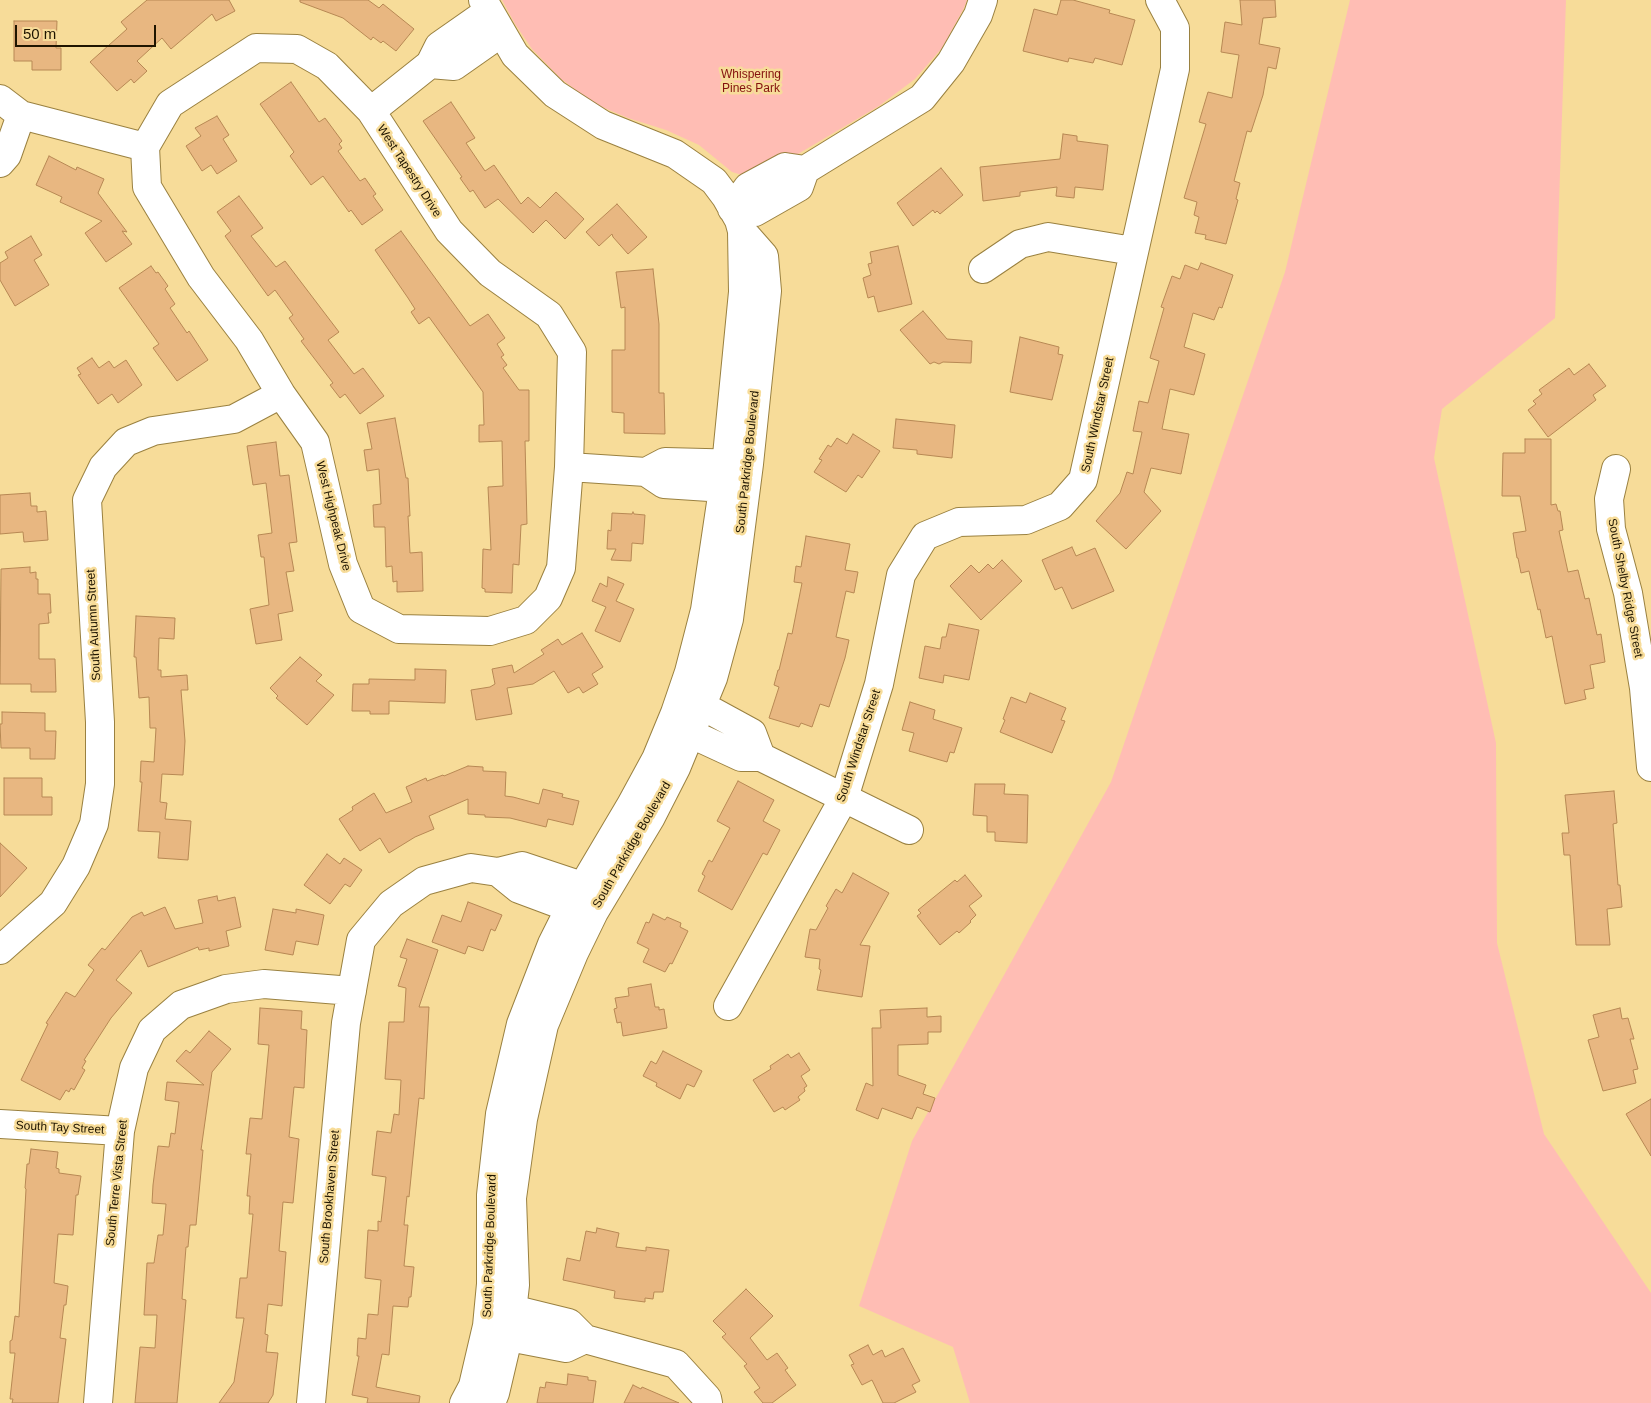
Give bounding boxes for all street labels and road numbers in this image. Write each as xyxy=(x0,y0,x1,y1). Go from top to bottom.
street label: West Tapestry Drive xyxy=(374,122,444,220)
street label: South Windstar Street xyxy=(1079,356,1117,474)
street label: South Parkridge Boulevard xyxy=(733,390,763,534)
street label: West Highpeak Drive xyxy=(312,460,354,572)
street label: South Shelby Ridge Street xyxy=(1604,517,1646,659)
street label: South Autumn Street xyxy=(84,569,104,681)
street label: South Windstar Street xyxy=(834,688,884,804)
street label: South Parkridge Boulevard xyxy=(590,779,674,911)
street label: South Tay Street xyxy=(15,1118,105,1138)
street label: South Terre Vista Street xyxy=(103,1119,131,1247)
street label: South Brookhaven Street xyxy=(317,1130,343,1264)
street label: South Parkridge Boulevard xyxy=(480,1174,500,1318)

